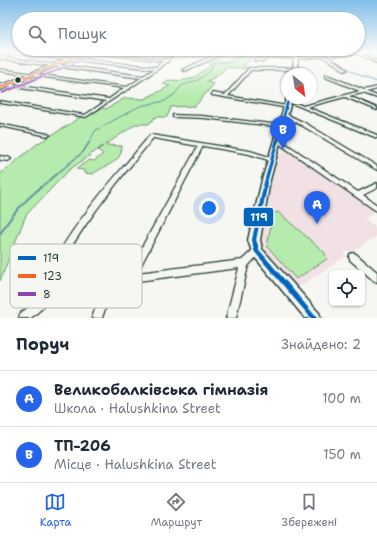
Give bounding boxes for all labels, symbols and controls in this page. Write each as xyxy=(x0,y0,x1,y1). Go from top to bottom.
search box xyxy=(12,12,365,56)
icon: search xyxy=(26,23,48,45)
text: Пошук xyxy=(58,24,107,44)
north arrow xyxy=(281,68,317,104)
unlabelled marker xyxy=(13,75,23,85)
pin: B xyxy=(270,116,296,149)
pin: A xyxy=(304,191,330,224)
your location xyxy=(199,198,219,218)
line badge: 119 xyxy=(243,207,274,227)
text: 119 xyxy=(250,210,268,225)
legend xyxy=(10,244,142,308)
text: 119 xyxy=(43,251,59,266)
text: 123 xyxy=(43,269,62,284)
map controls xyxy=(329,270,365,306)
button: locate xyxy=(329,270,365,306)
text: 8 xyxy=(43,287,51,302)
text: Поруч xyxy=(16,333,69,355)
text: Знайдено: 2 xyxy=(281,336,361,353)
text: Великобалківська гімназія xyxy=(54,380,268,400)
text: A xyxy=(24,390,34,407)
text: 100 m xyxy=(322,390,361,407)
text: Школа · Halushkina Street xyxy=(54,400,221,417)
text: ТП-206 xyxy=(54,436,111,456)
text: B xyxy=(25,446,33,463)
text: 150 m xyxy=(323,446,361,463)
text: Місце · Halushkina Street xyxy=(54,456,216,473)
tab: Карта xyxy=(40,491,71,530)
tab: Маршрут xyxy=(151,491,202,530)
tab: Збережені xyxy=(282,491,337,530)

